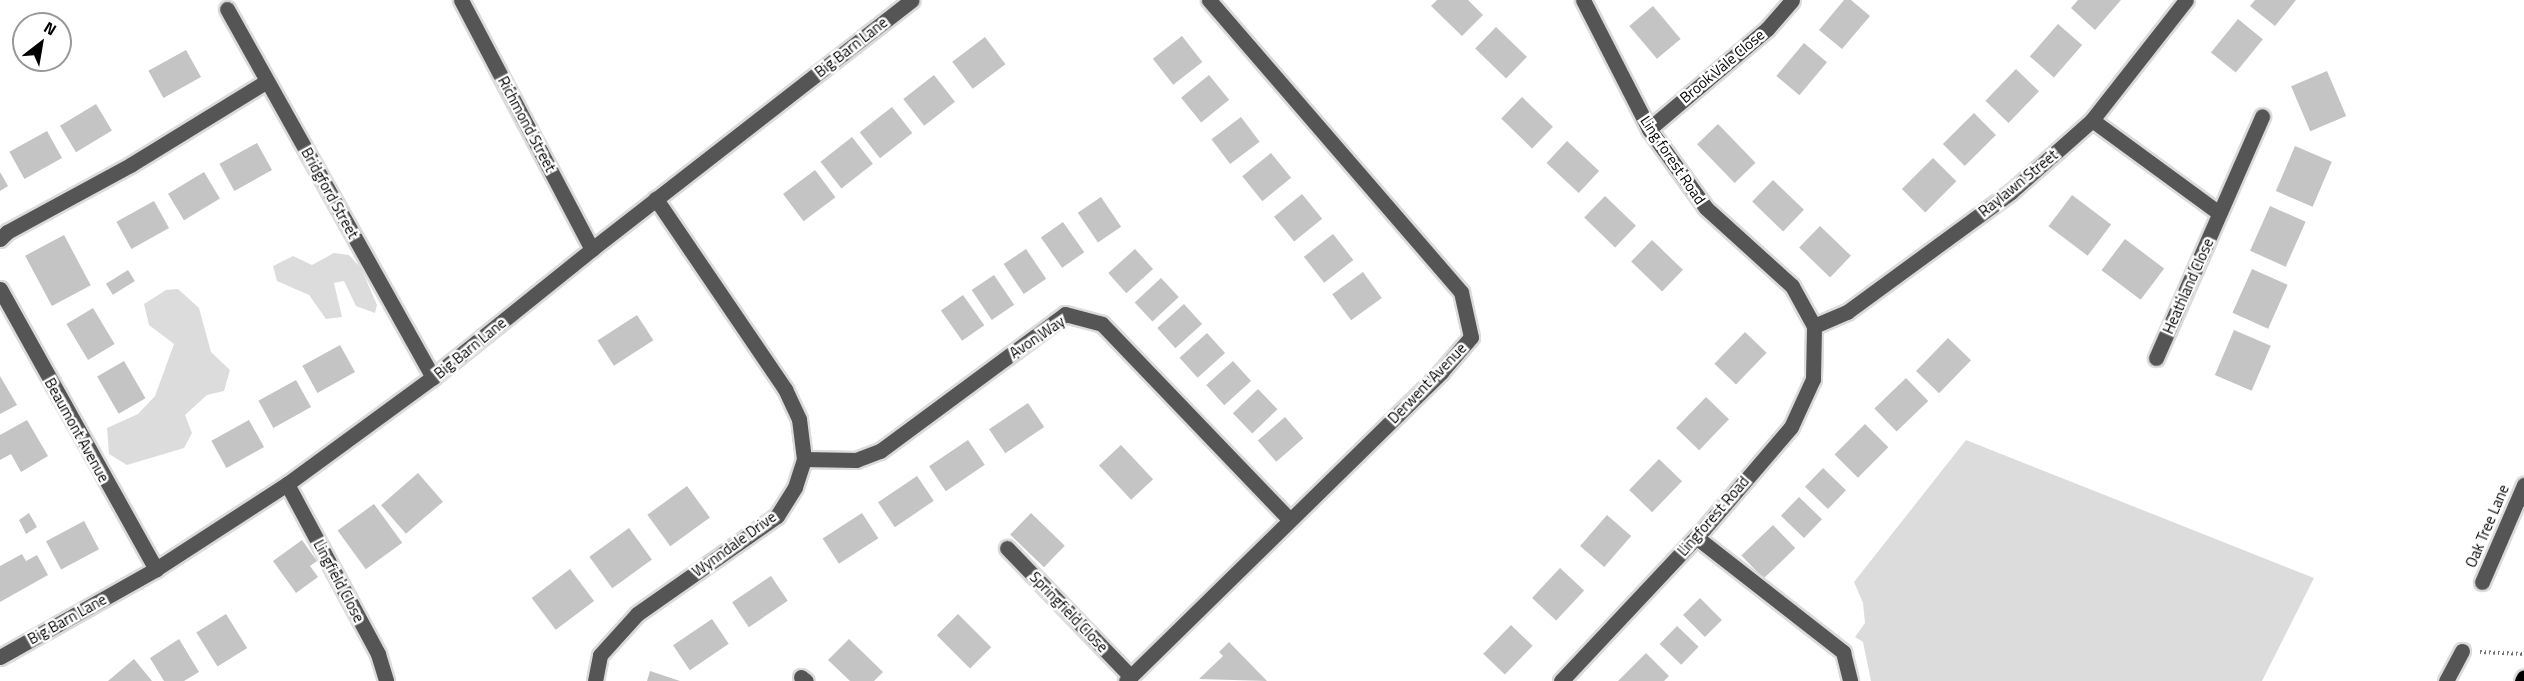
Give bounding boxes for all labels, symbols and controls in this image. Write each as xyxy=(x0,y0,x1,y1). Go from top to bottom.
north arrow xyxy=(12,12,72,72)
street label: Big Barn Lane xyxy=(811,13,891,81)
text: N xyxy=(39,15,61,41)
street label: Brook Vale Close xyxy=(1676,25,1768,107)
street label: Richmond Street xyxy=(494,73,560,175)
street label: Ling forest Road xyxy=(1637,112,1709,208)
street label: Bridgford Street xyxy=(298,144,362,242)
street label: Raylawn Street xyxy=(1975,146,2061,220)
street label: Heathland Close xyxy=(2159,235,2217,337)
street label: Avon Way xyxy=(1006,312,1068,362)
street label: Big Barn Lane xyxy=(430,314,510,382)
street label: Derwent Avenue xyxy=(1384,339,1470,427)
street label: Beaumont Avenue xyxy=(41,375,113,485)
street label: Lingforest Road xyxy=(1674,473,1752,559)
street label: Oak Tree Lane xyxy=(2461,482,2513,570)
street label: Wynndale Drive xyxy=(689,508,779,580)
street label: Lingfield Close xyxy=(310,537,368,625)
street label: Springfield Close xyxy=(1026,568,1112,656)
street label: Big Barn Lane xyxy=(25,590,109,648)

